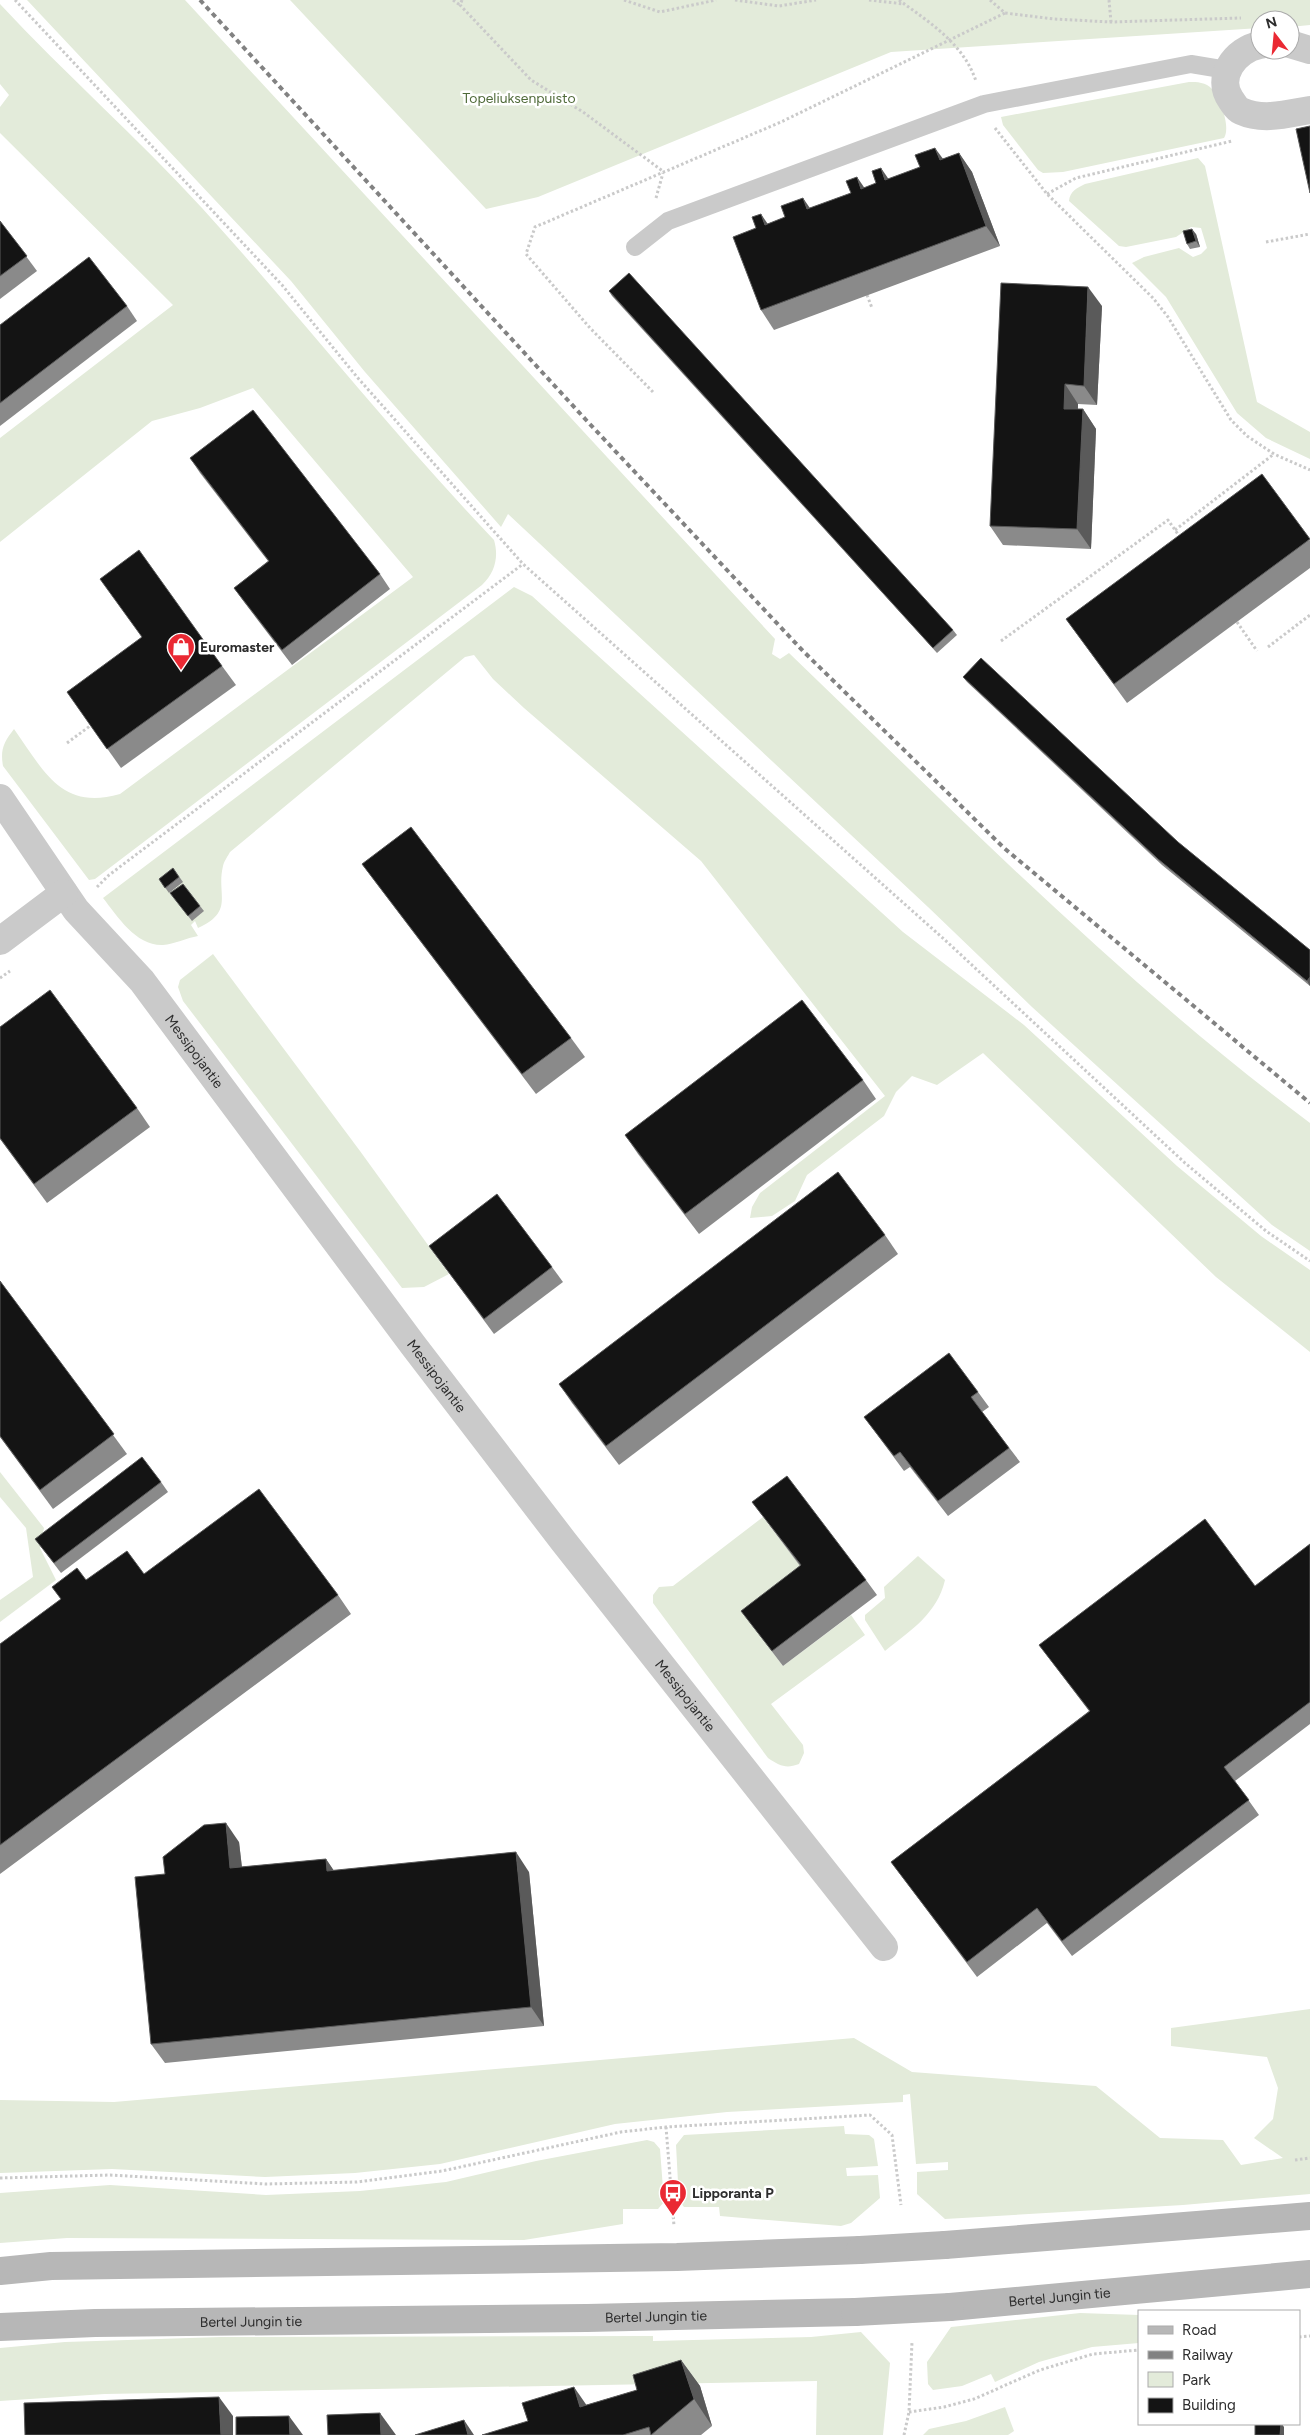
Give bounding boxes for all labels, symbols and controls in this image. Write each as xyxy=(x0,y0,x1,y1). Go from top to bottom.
north arrow xyxy=(1250,10,1300,60)
text: N xyxy=(1264,13,1279,33)
park label: Topeliuksenpuisto xyxy=(462,90,576,107)
shop icon: Euromaster xyxy=(166,632,196,671)
place label: Euromaster xyxy=(200,639,275,656)
street label: Messipojantie xyxy=(161,1012,227,1092)
street label: Messipojantie xyxy=(403,1336,470,1416)
street label: Messipojantie xyxy=(651,1656,719,1736)
bus stop icon: Lipporanta P xyxy=(658,2178,688,2217)
place label: Lipporanta P xyxy=(692,2185,774,2202)
street label: Bertel Jungin tie xyxy=(1008,2284,1112,2311)
street label: Bertel Jungin tie xyxy=(605,2307,708,2327)
legend xyxy=(1138,2310,1300,2425)
street label: Bertel Jungin tie xyxy=(200,2313,302,2331)
text: Road xyxy=(1182,2321,1217,2339)
text: Railway xyxy=(1182,2346,1233,2364)
text: Park xyxy=(1182,2371,1211,2389)
text: Building xyxy=(1182,2396,1236,2414)

